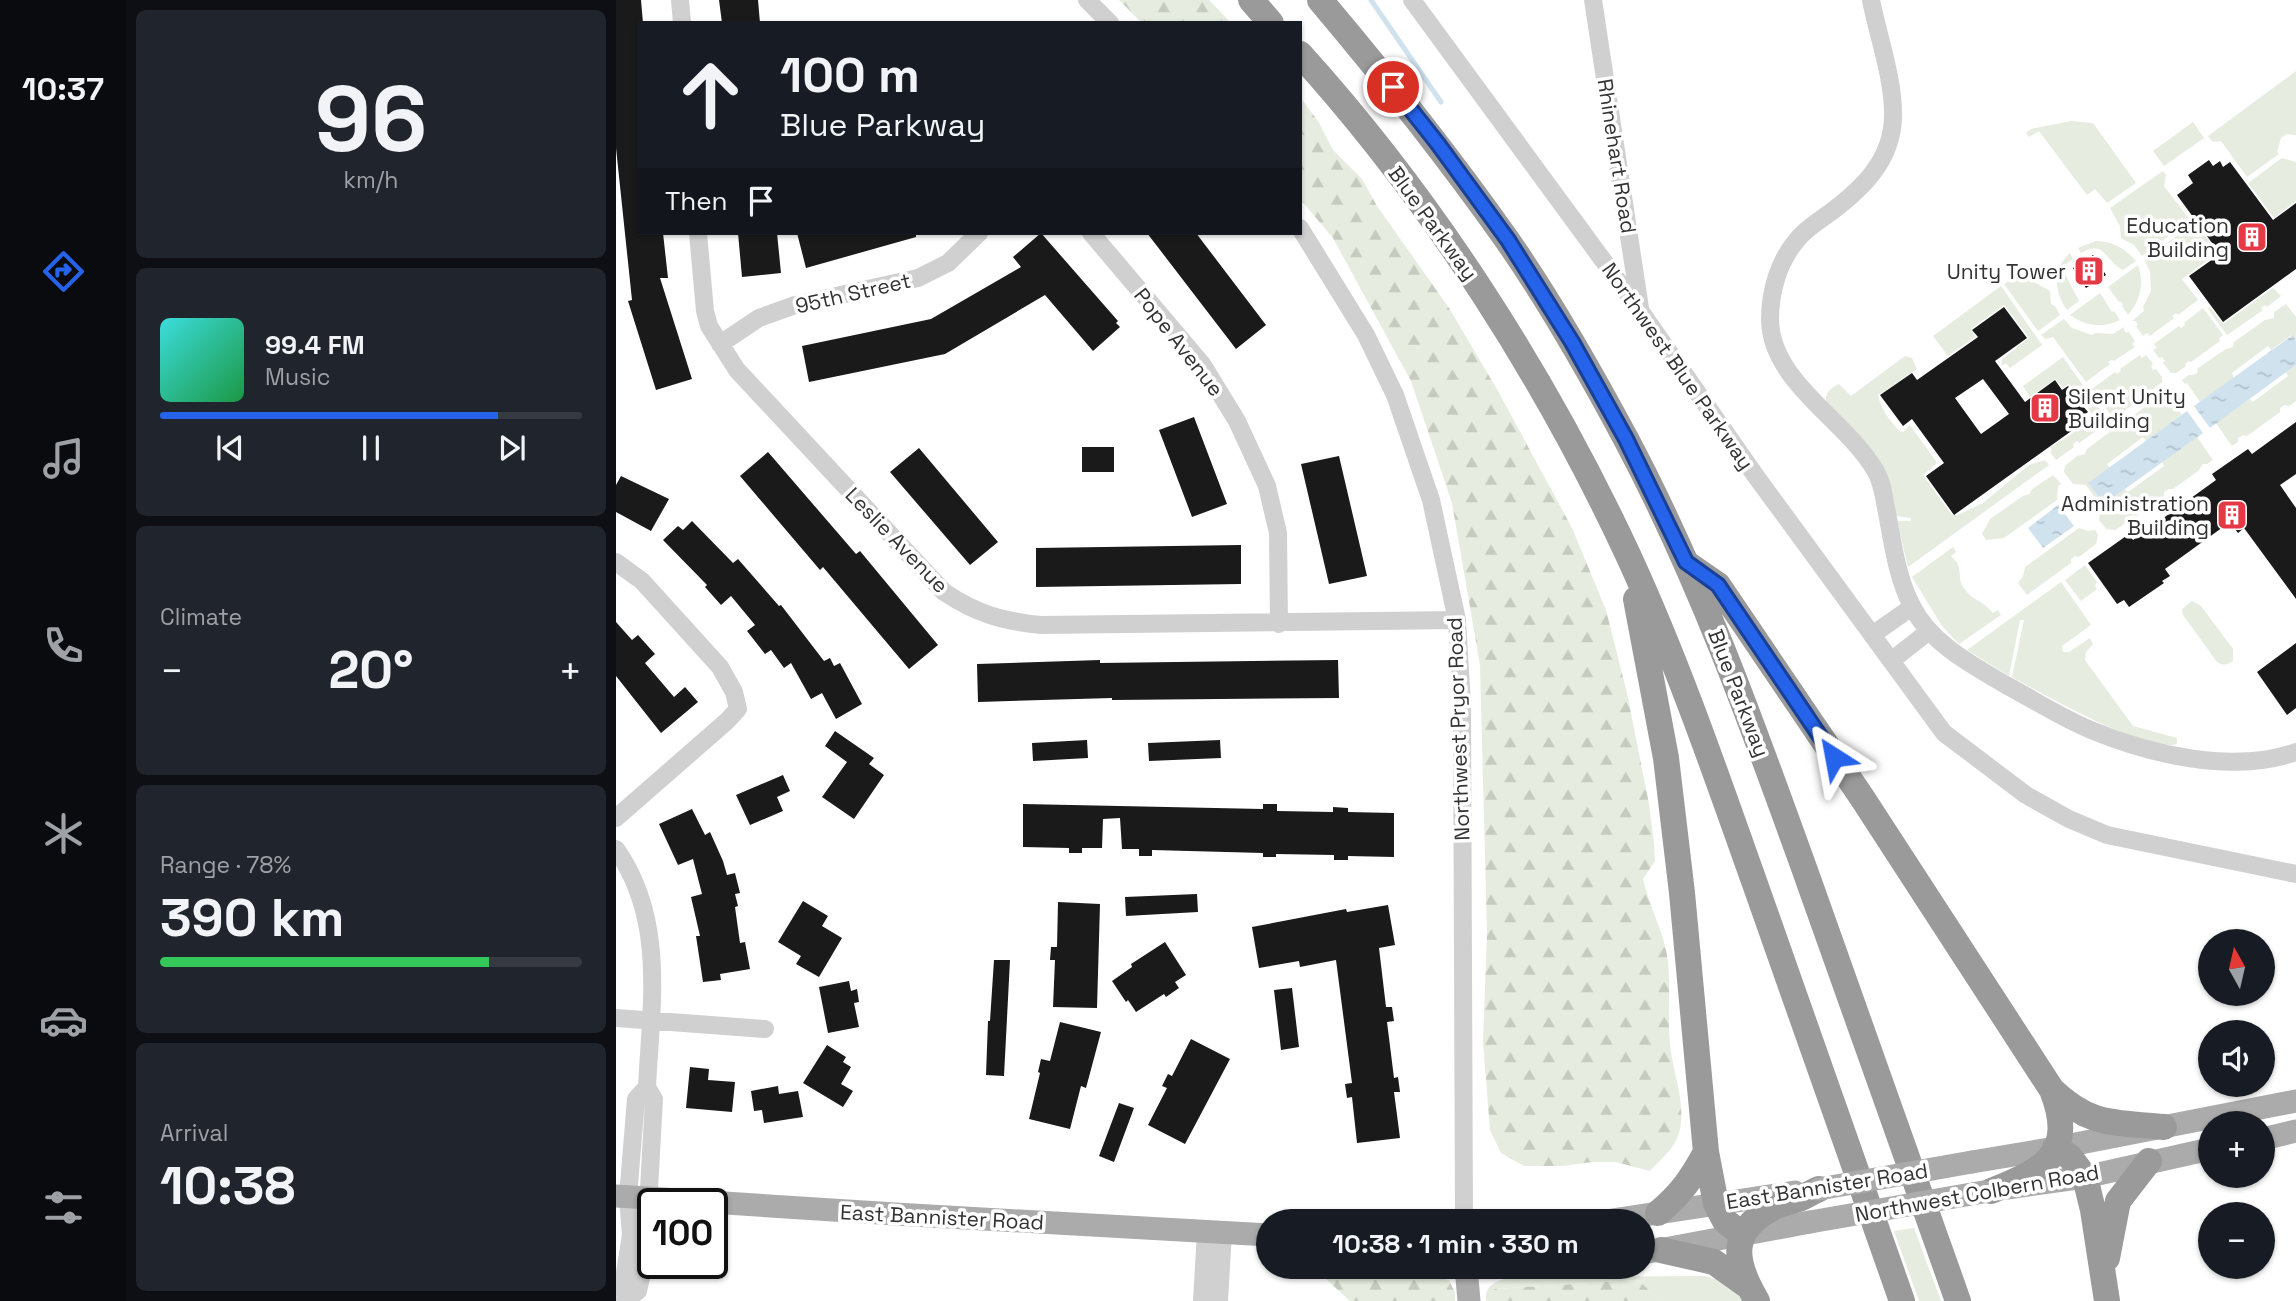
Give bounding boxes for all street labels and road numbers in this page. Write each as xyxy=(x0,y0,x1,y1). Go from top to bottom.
street label: Rhinehart Road xyxy=(1591,77,1643,235)
street label: Blue Parkway xyxy=(1382,161,1484,285)
street label: Northwest Blue Parkway xyxy=(1596,257,1760,475)
street label: 95th Street xyxy=(793,267,913,319)
street label: Pope Avenue xyxy=(1128,282,1230,402)
street label: Leslie Avenue xyxy=(840,481,954,599)
street label: Northwest Pryor Road xyxy=(1441,617,1475,841)
street label: Blue Parkway xyxy=(1702,625,1776,761)
street label: East Bannister Road xyxy=(1724,1157,1930,1215)
street label: Northwest Colbern Road xyxy=(1853,1158,2101,1228)
street label: East Bannister Road xyxy=(839,1198,1045,1236)

